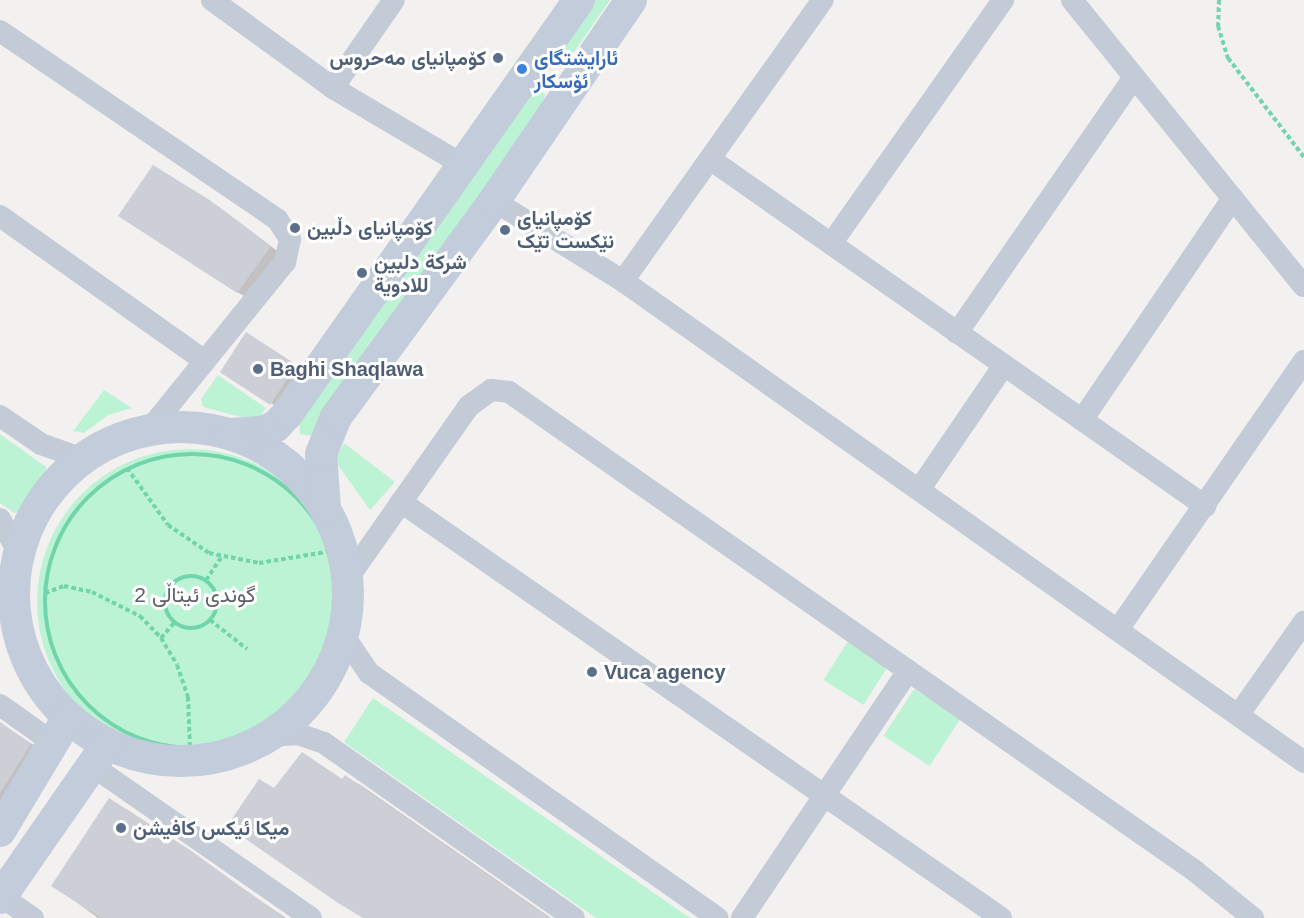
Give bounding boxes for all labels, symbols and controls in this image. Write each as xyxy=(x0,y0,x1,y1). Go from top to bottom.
place label: کۆمپانیای مەحروس xyxy=(330,46,486,70)
place label: ئارایشتگای ئۆسکار xyxy=(534,46,618,93)
marker: کۆمپانیای مەحروس xyxy=(491,51,505,65)
marker: ئارایشتگای ئۆسکار xyxy=(515,62,529,76)
place label: کۆمپانیای نێکست تێک xyxy=(517,207,614,254)
place label: کۆمپانیای دڵبین xyxy=(307,216,433,240)
marker: کۆمپانیای دڵبین xyxy=(288,221,302,235)
marker: کۆمپانیای نێکست تێک xyxy=(498,223,512,237)
place label: شركة دلبين للادوية xyxy=(374,250,467,297)
marker: شركة دلبين للادوية xyxy=(355,266,369,280)
place label: Baghi Shaqlawa xyxy=(270,357,423,381)
marker: Baghi Shaqlawa xyxy=(251,362,265,376)
district label: گوندی ئیتاڵی 2 xyxy=(134,582,256,608)
place label: Vuca agency xyxy=(604,660,726,684)
marker: Vuca agency xyxy=(585,665,599,679)
place label: میکا ئیکس کافیشن xyxy=(133,816,289,840)
marker: میکا ئیکس کافیشن xyxy=(114,821,128,835)

